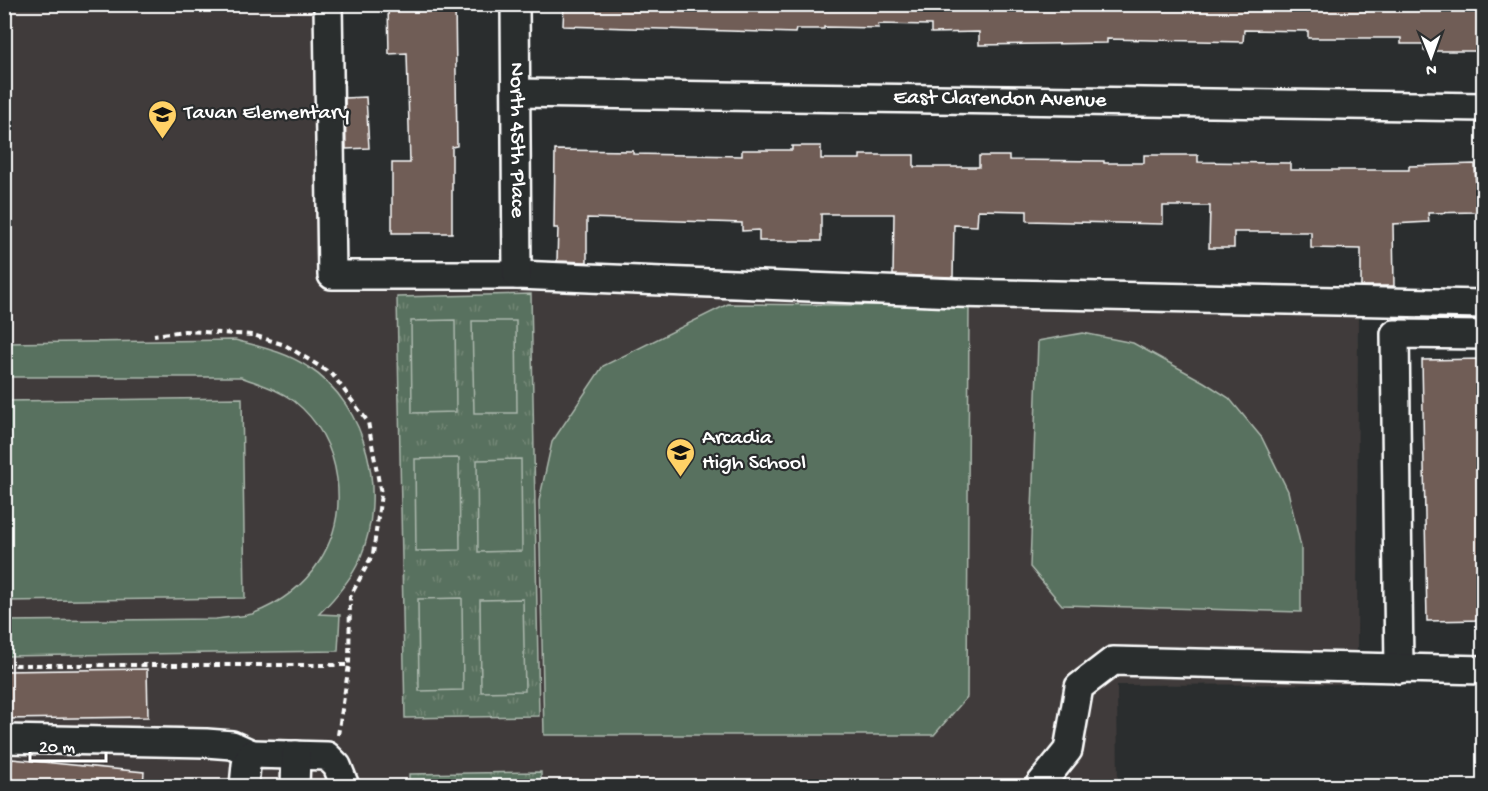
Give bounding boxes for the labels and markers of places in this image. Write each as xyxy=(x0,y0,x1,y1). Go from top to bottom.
school or university icon: Tavan Elementary xyxy=(147,98,179,140)
place label: Tavan Elementary xyxy=(182,101,350,127)
place label: Arcadia High School xyxy=(702,426,806,477)
school or university icon: Arcadia High School xyxy=(665,436,697,478)

